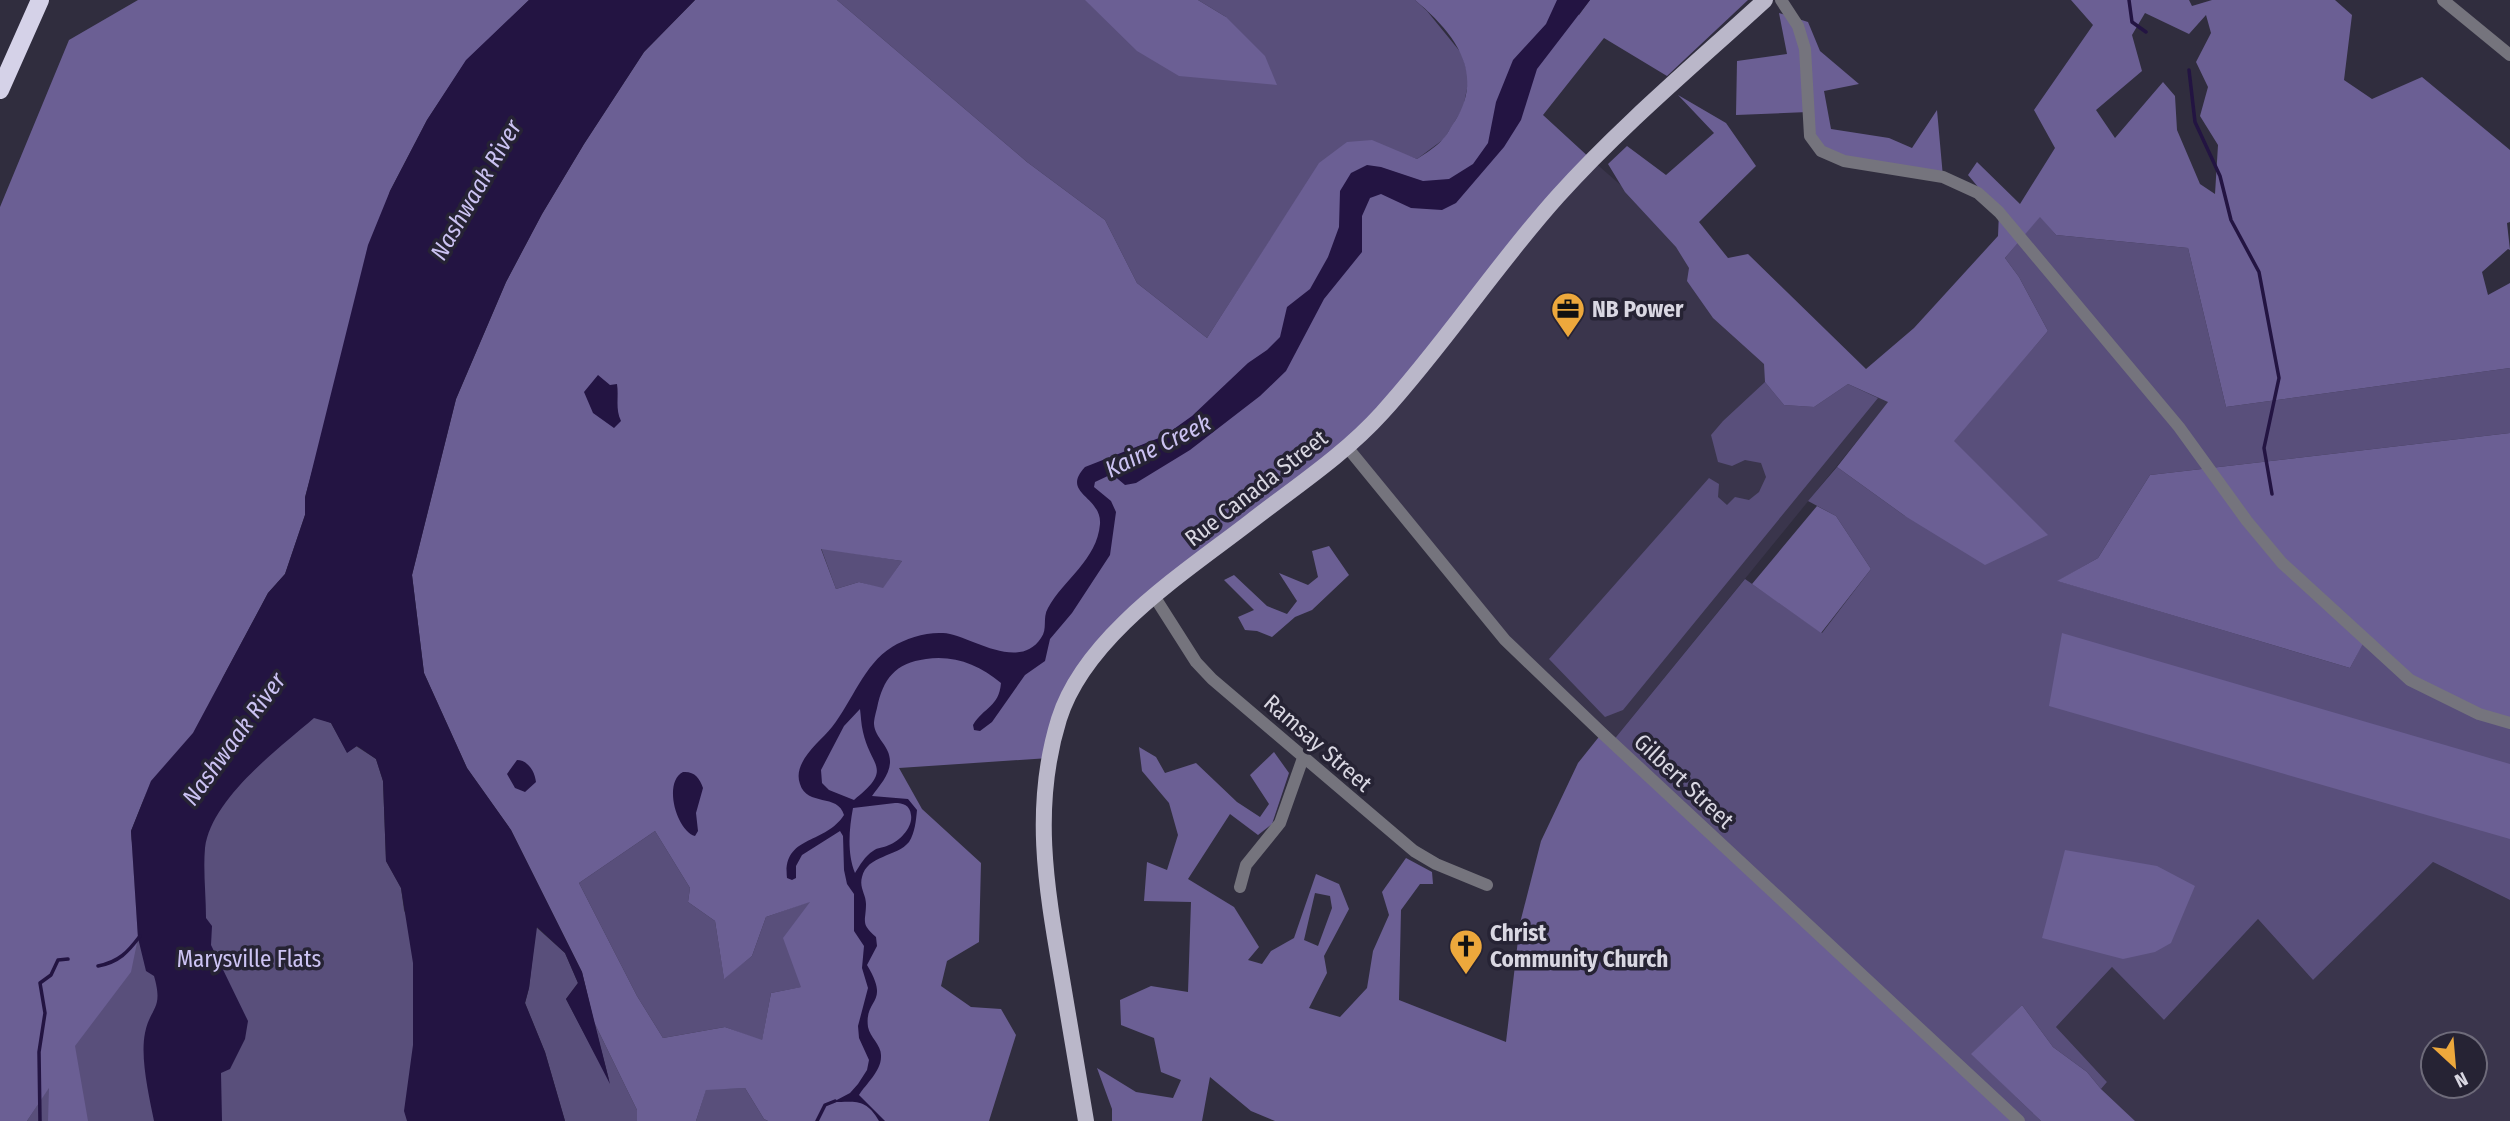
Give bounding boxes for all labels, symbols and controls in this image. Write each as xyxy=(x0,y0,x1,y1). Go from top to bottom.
water label: Nashwaak River xyxy=(425,114,528,265)
office icon: NB Power xyxy=(1549,290,1587,339)
place label: NB Power xyxy=(1592,295,1684,323)
water label: Kaine Creek xyxy=(1100,408,1216,484)
street label: Rue Canada Street xyxy=(1179,423,1333,552)
water label: Nashwaak River xyxy=(177,667,292,811)
street label: Ramsay Street xyxy=(1258,688,1378,798)
street label: Gilbert Street xyxy=(1628,728,1740,835)
place label: Christ Community Church xyxy=(1490,919,1668,973)
church icon: Christ Community Church xyxy=(1447,927,1485,976)
park label: Marysville Flats xyxy=(177,945,321,973)
north arrow xyxy=(2419,1030,2489,1100)
text: N xyxy=(2451,1067,2471,1093)

